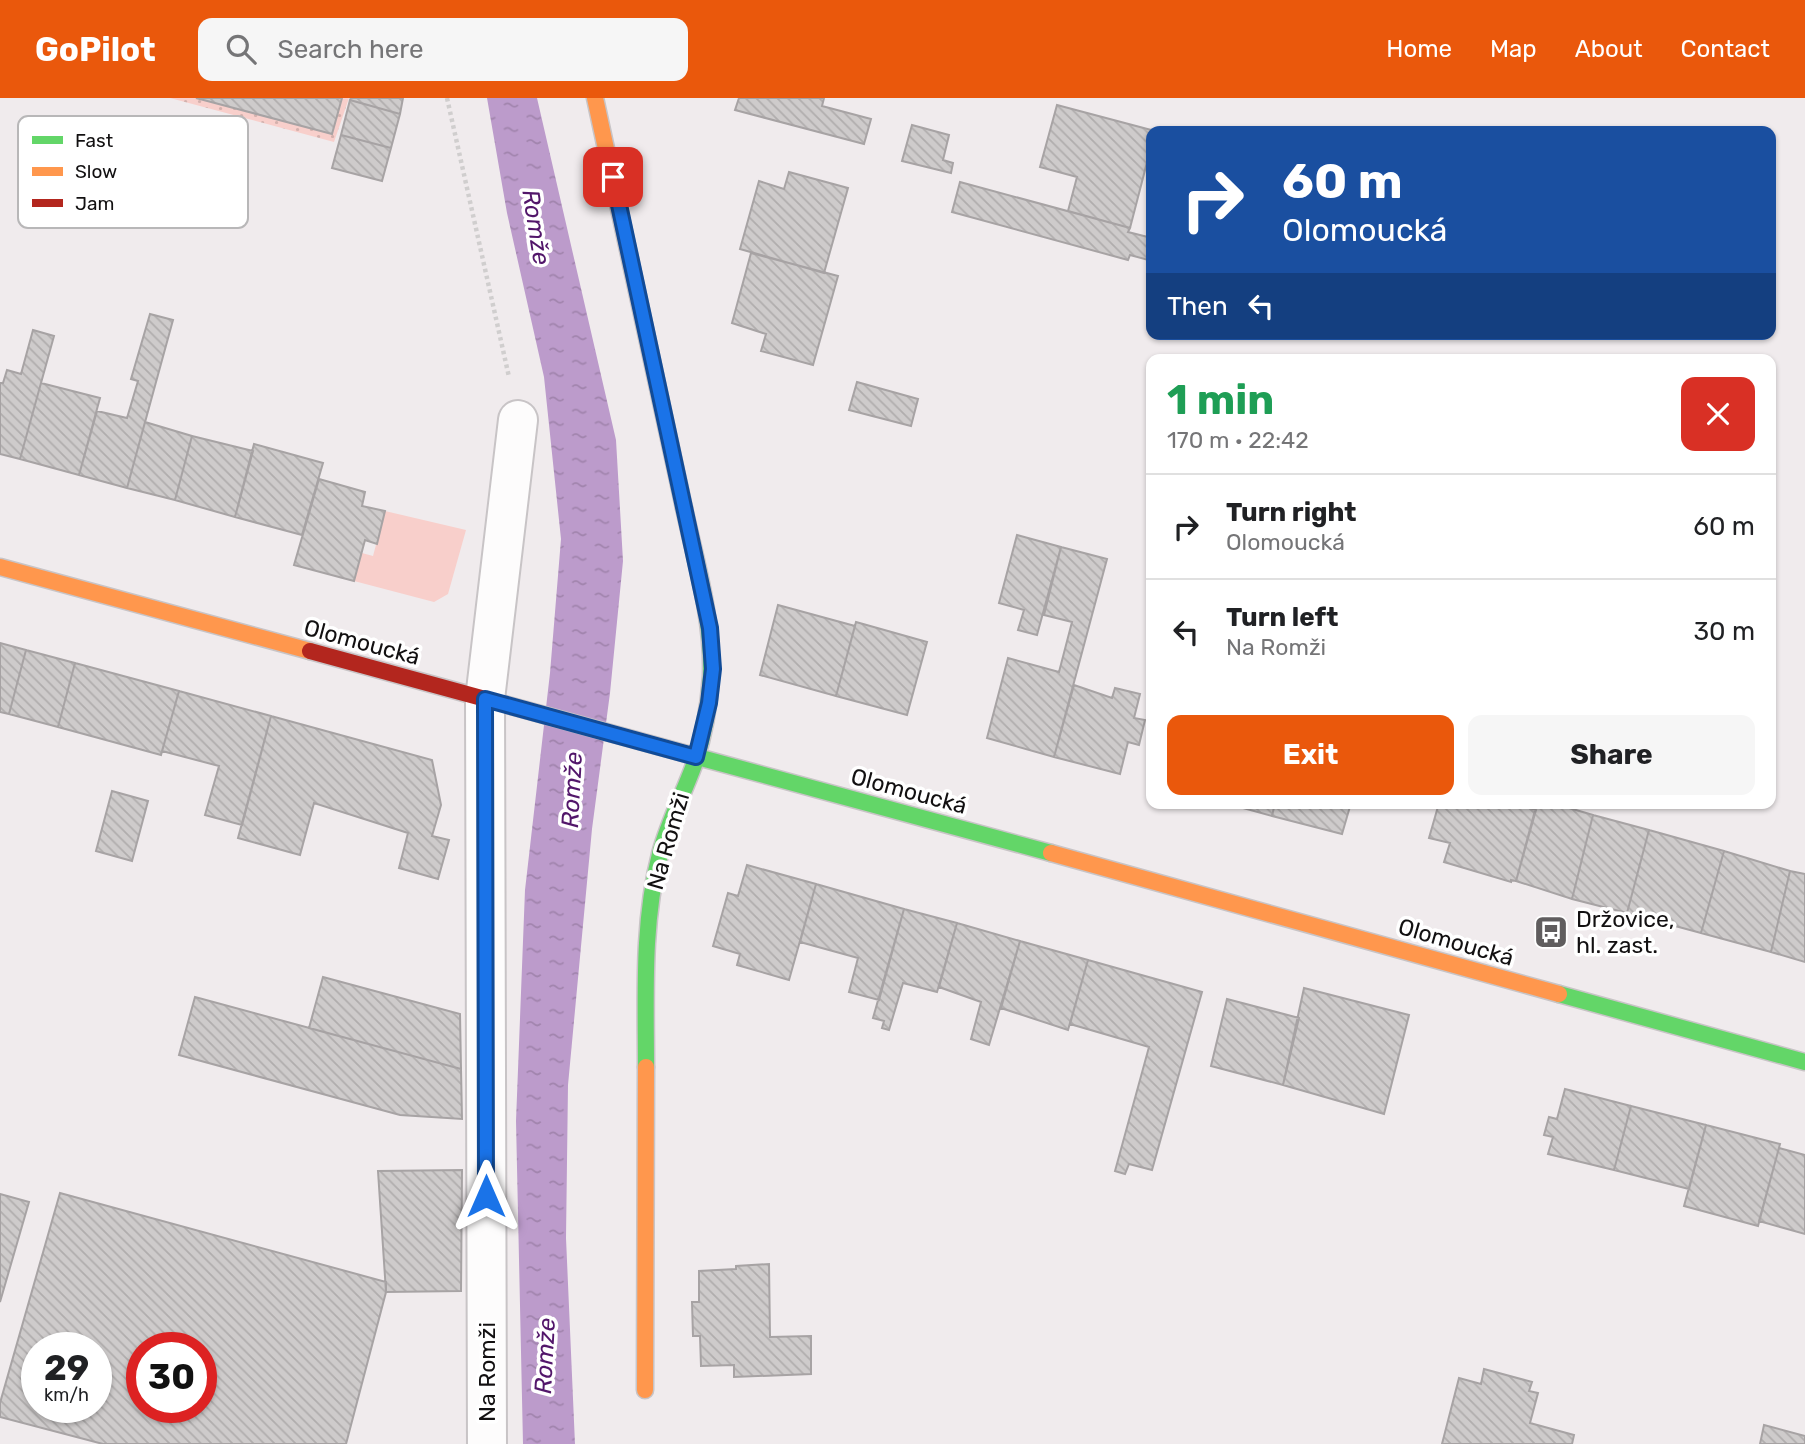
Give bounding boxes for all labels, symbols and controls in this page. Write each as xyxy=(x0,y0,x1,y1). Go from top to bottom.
search box xyxy=(198,18,688,81)
text: GoPilot xyxy=(35,30,156,69)
icon: search xyxy=(222,30,260,68)
text: Search here xyxy=(278,34,423,65)
text: Home xyxy=(1386,35,1452,63)
text: Map xyxy=(1490,35,1537,63)
text: About xyxy=(1575,35,1643,63)
text: Contact xyxy=(1681,35,1770,63)
legend xyxy=(18,116,248,228)
text: Fast xyxy=(75,129,114,152)
pin xyxy=(583,147,643,207)
text: 60 m xyxy=(1282,152,1403,210)
icon: right xyxy=(1167,154,1258,245)
icon: arrive xyxy=(594,158,632,196)
text: Slow xyxy=(75,160,117,183)
water label: Romže xyxy=(516,187,556,267)
text: Jam xyxy=(75,192,114,215)
text: Olomoucká xyxy=(1282,211,1447,249)
icon: left xyxy=(1242,287,1280,325)
text: Then xyxy=(1167,291,1228,322)
text: 1 min xyxy=(1167,375,1274,425)
button: close xyxy=(1681,377,1755,451)
text: 170 m · 22:42 xyxy=(1167,426,1309,454)
text: Turn right xyxy=(1226,497,1356,528)
icon: right xyxy=(1167,508,1205,546)
text: 60 m xyxy=(1693,511,1755,542)
text: Olomoucká xyxy=(1226,528,1345,556)
text: Turn left xyxy=(1226,602,1338,633)
street label: Olomoucká xyxy=(301,613,423,671)
icon: left xyxy=(1167,613,1205,651)
text: 30 m xyxy=(1693,616,1755,647)
text: Na Romži xyxy=(1226,633,1326,661)
button: Exit xyxy=(1167,715,1454,795)
button: Share xyxy=(1468,715,1755,795)
water label: Romže xyxy=(556,751,588,829)
street label: Olomoucká xyxy=(848,762,970,820)
street label: Na Romži xyxy=(641,789,695,893)
place label: Držovice, hl. zast. xyxy=(1576,905,1675,959)
street label: Olomoucká xyxy=(1395,912,1517,972)
bus stop icon: Držovice, hl. zast. xyxy=(1532,913,1570,951)
position arrow xyxy=(449,1159,523,1233)
water label: Romže xyxy=(529,1317,561,1395)
street label: Na Romži xyxy=(473,1322,501,1422)
speed limit sign: 30 xyxy=(126,1332,217,1423)
text: 29 xyxy=(44,1347,89,1389)
text: km/h xyxy=(44,1384,89,1406)

